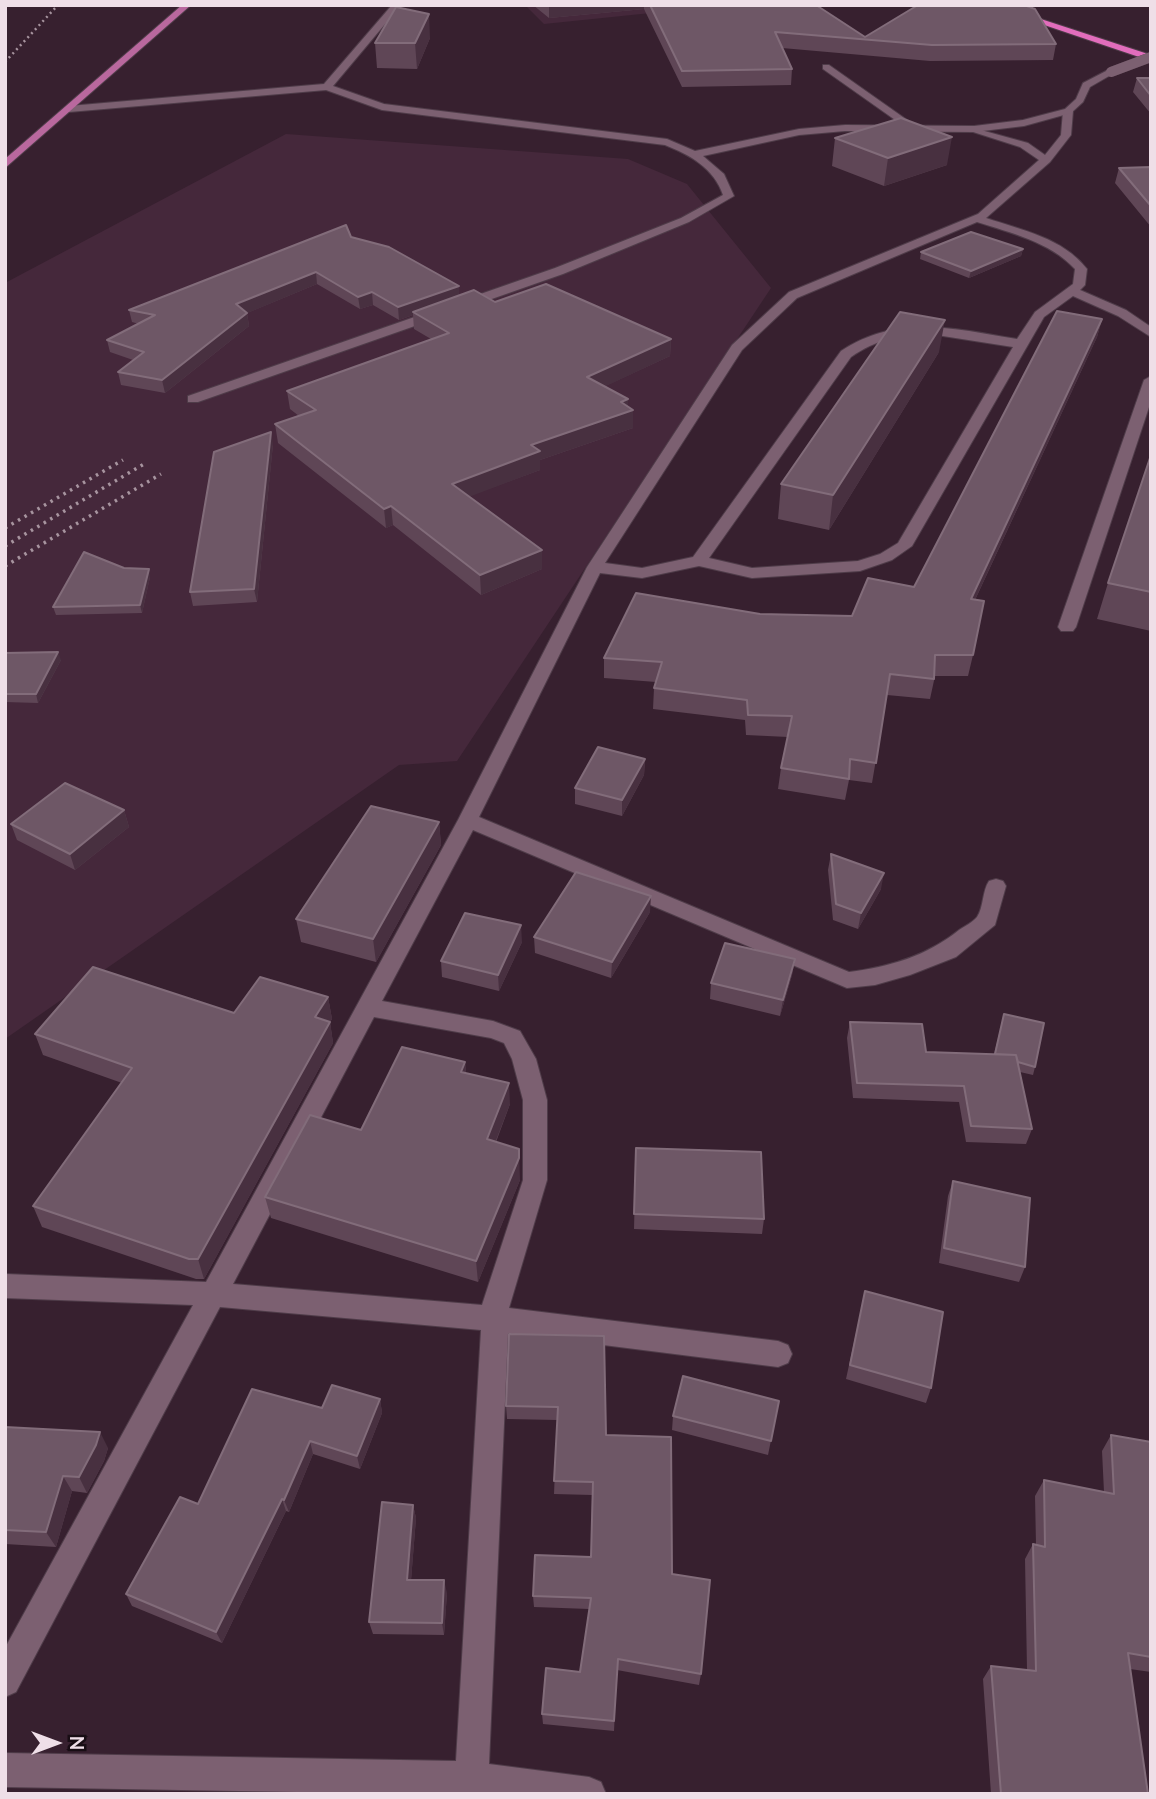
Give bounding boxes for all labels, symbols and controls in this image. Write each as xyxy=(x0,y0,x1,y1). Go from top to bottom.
north arrow xyxy=(21,1708,91,1778)
text: N xyxy=(66,1736,89,1750)

